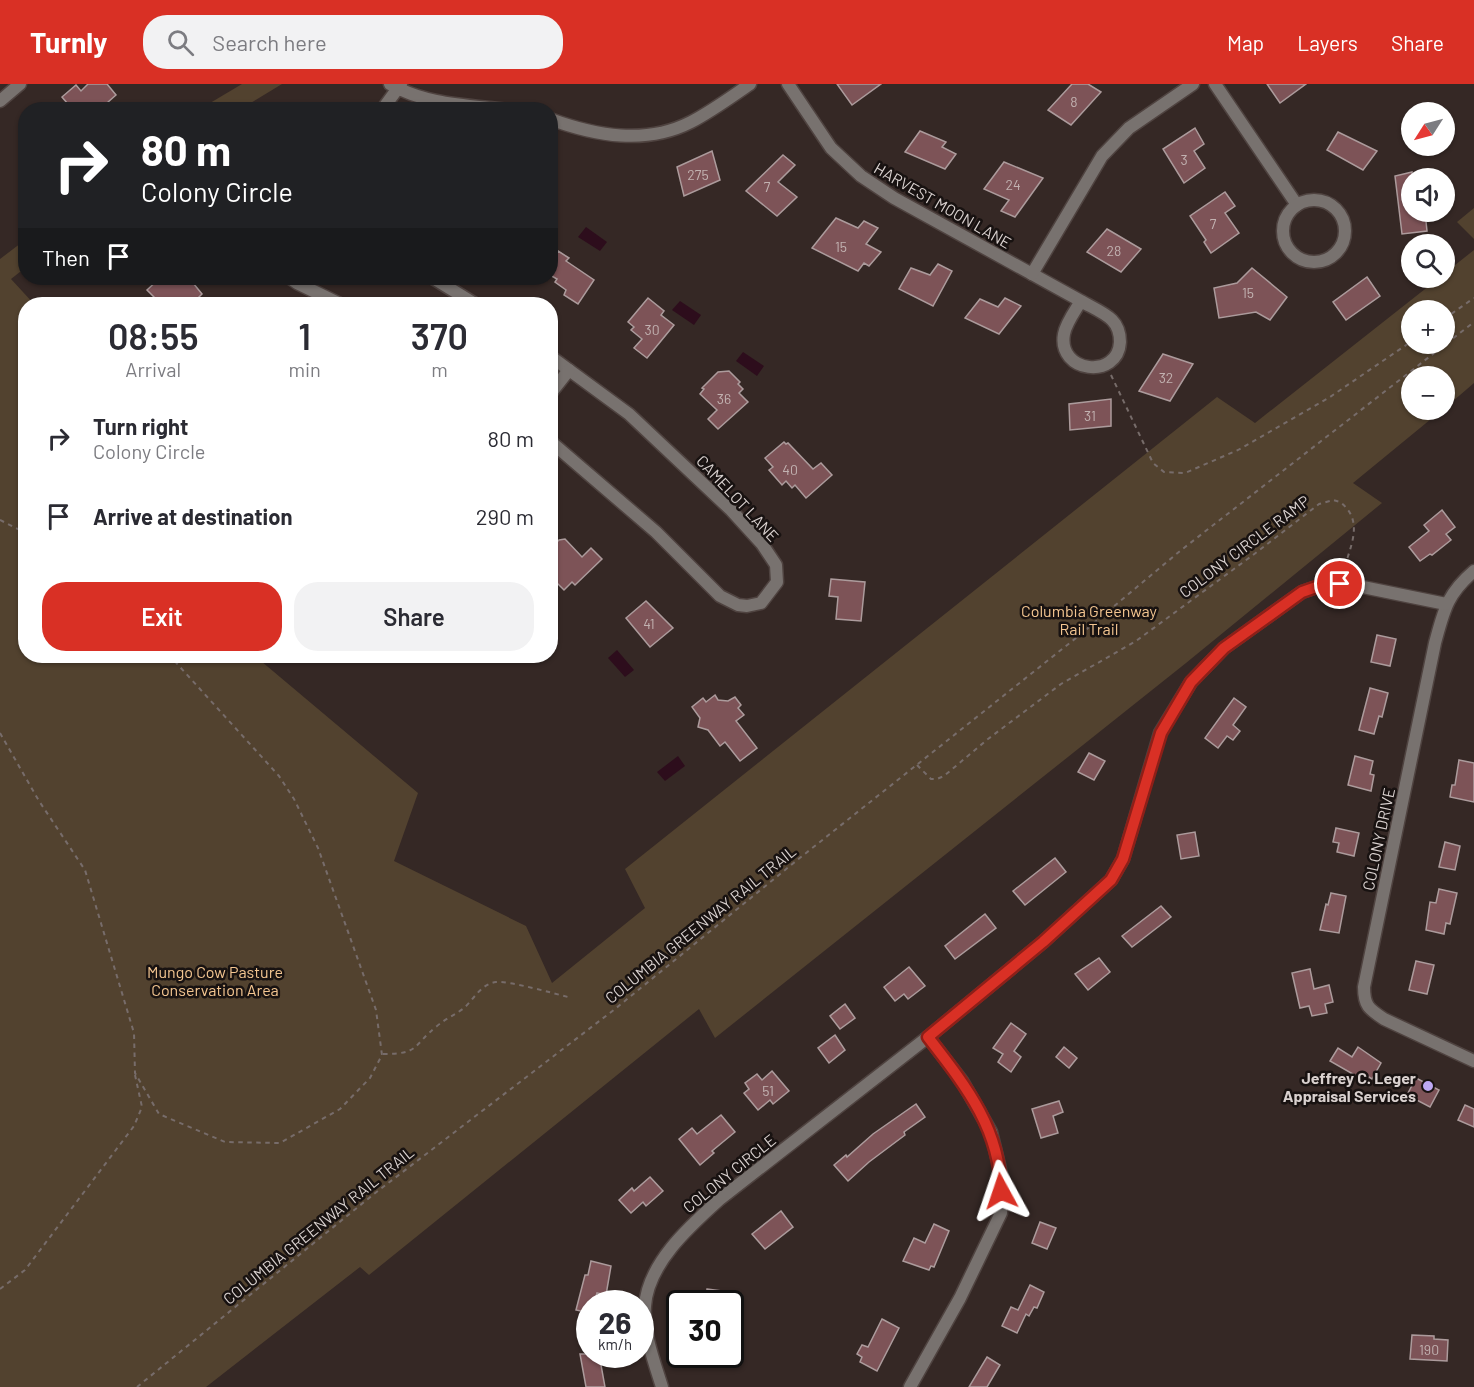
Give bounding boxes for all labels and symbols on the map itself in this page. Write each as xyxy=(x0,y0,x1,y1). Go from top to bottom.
house number: 8 xyxy=(1070,93,1078,110)
north arrow xyxy=(1401,102,1455,156)
house number: 3 xyxy=(1180,151,1188,168)
street label: HARVEST MOON LANE xyxy=(871,158,1015,252)
house number: 275 xyxy=(687,166,709,183)
house number: 24 xyxy=(1005,176,1021,193)
house number: 7 xyxy=(764,178,771,195)
house number: 7 xyxy=(1210,215,1217,232)
house number: 15 xyxy=(835,238,847,255)
house number: 28 xyxy=(1107,242,1121,259)
house number: 15 xyxy=(1242,284,1254,301)
house number: 30 xyxy=(644,321,660,338)
house number: 32 xyxy=(1159,369,1173,386)
house number: 36 xyxy=(717,390,731,407)
house number: 31 xyxy=(1084,407,1096,424)
street label: CAMELOT LANE xyxy=(693,451,783,545)
house number: 40 xyxy=(782,461,798,478)
street label: COLONY CIRCLE RAMP xyxy=(1175,491,1313,601)
pin xyxy=(1314,558,1365,609)
park label: Columbia Greenway Rail Trail xyxy=(1021,601,1158,638)
house number: 41 xyxy=(643,615,655,632)
street label: COLONY DRIVE xyxy=(1358,786,1398,892)
street label: COLUMBIA GREENWAY RAIL TRAIL xyxy=(601,841,799,1007)
park label: Mungo Cow Pasture Conservation Area xyxy=(147,962,283,999)
place label: Jeffrey C. Leger Appraisal Services xyxy=(1283,1068,1416,1105)
marker: Jeffrey C. Leger Appraisal Services xyxy=(1421,1079,1435,1093)
house number: 51 xyxy=(762,1082,774,1099)
street label: COLONY CIRCLE xyxy=(679,1130,779,1216)
street label: COLUMBIA GREENWAY RAIL TRAIL xyxy=(219,1142,417,1308)
position arrow xyxy=(969,1159,1033,1223)
speed limit sign: 30 xyxy=(666,1290,744,1368)
house number: 190 xyxy=(1419,1341,1439,1358)

